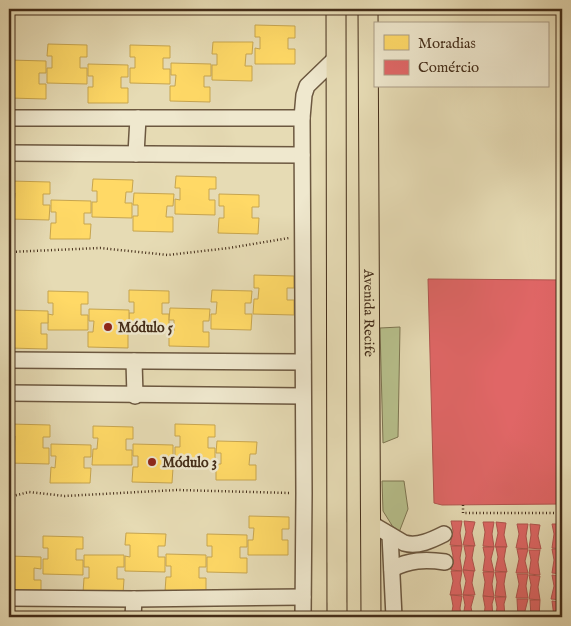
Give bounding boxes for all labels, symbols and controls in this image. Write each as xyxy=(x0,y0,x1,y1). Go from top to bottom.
legend xyxy=(374,22,548,88)
text: Moradias xyxy=(418,34,476,53)
text: Comércio xyxy=(418,58,479,77)
street label: Avenida Recife xyxy=(359,268,378,357)
place label: Módulo 5 xyxy=(118,319,173,337)
marker: Módulo 5 xyxy=(102,321,114,333)
place label: Módulo 3 xyxy=(162,454,217,472)
marker: Módulo 3 xyxy=(146,456,158,468)

